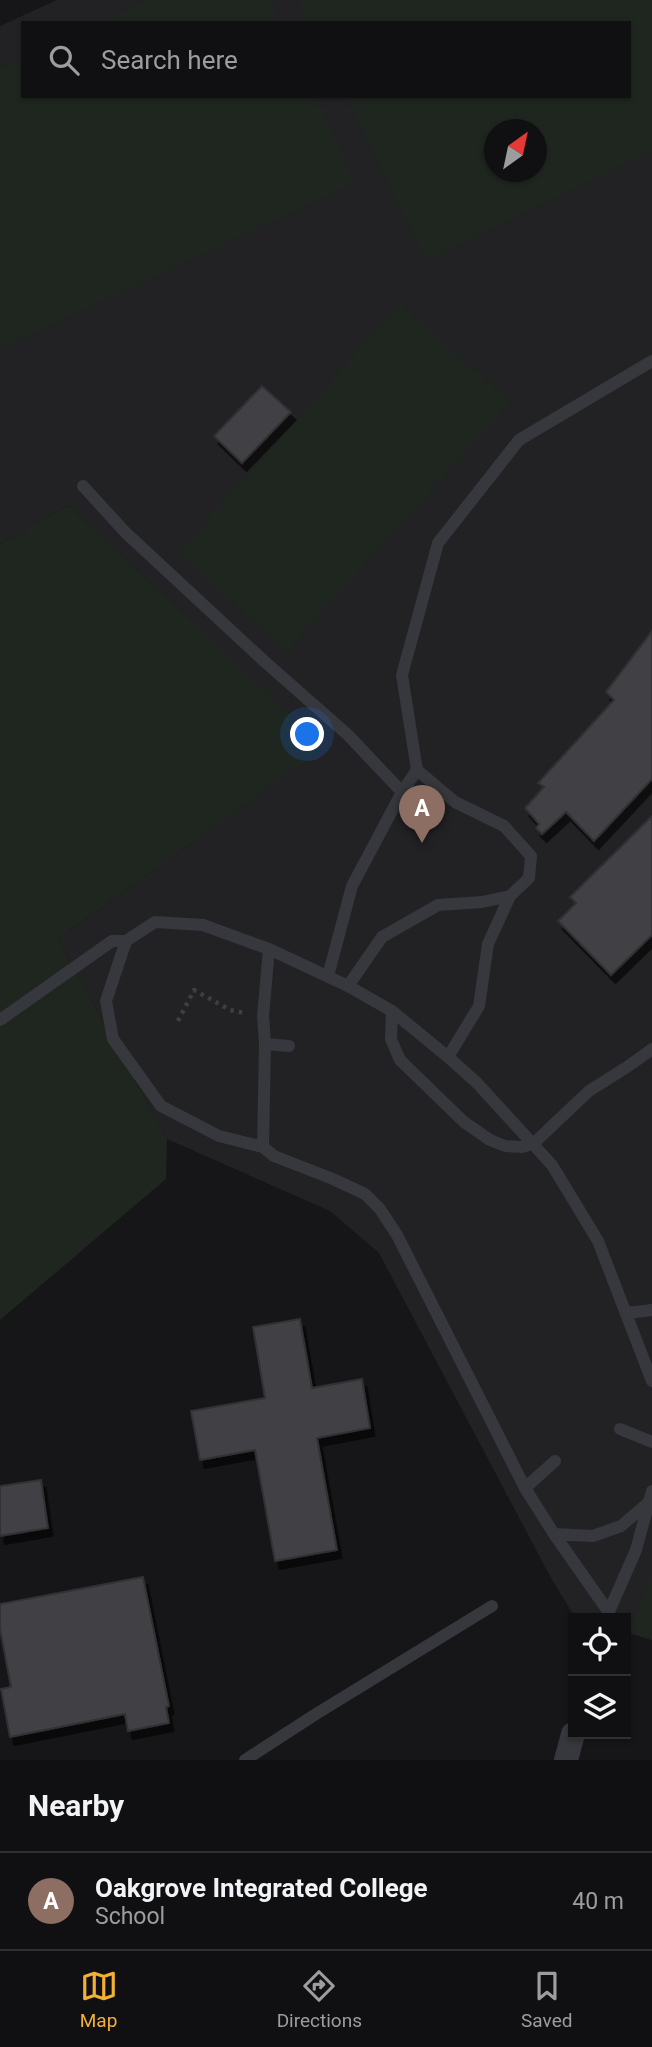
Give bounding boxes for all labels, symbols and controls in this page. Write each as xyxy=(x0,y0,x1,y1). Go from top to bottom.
search box xyxy=(21,21,631,98)
icon: search xyxy=(45,41,83,79)
text: Search here xyxy=(101,45,238,75)
north arrow xyxy=(484,119,547,182)
your location xyxy=(290,717,324,751)
pin: A xyxy=(399,785,445,843)
map controls xyxy=(568,1613,631,1739)
button: locate xyxy=(568,1613,631,1676)
button: layers xyxy=(568,1676,631,1739)
text: Nearby xyxy=(28,1788,124,1823)
text: Oakgrove Integrated College xyxy=(95,1873,428,1903)
text: A xyxy=(43,1888,59,1915)
text: 40 m xyxy=(572,1888,624,1915)
text: School xyxy=(95,1903,165,1930)
tab: Map xyxy=(80,1967,118,2032)
tab: Directions xyxy=(277,1967,362,2032)
tab: Saved xyxy=(521,1967,572,2032)

